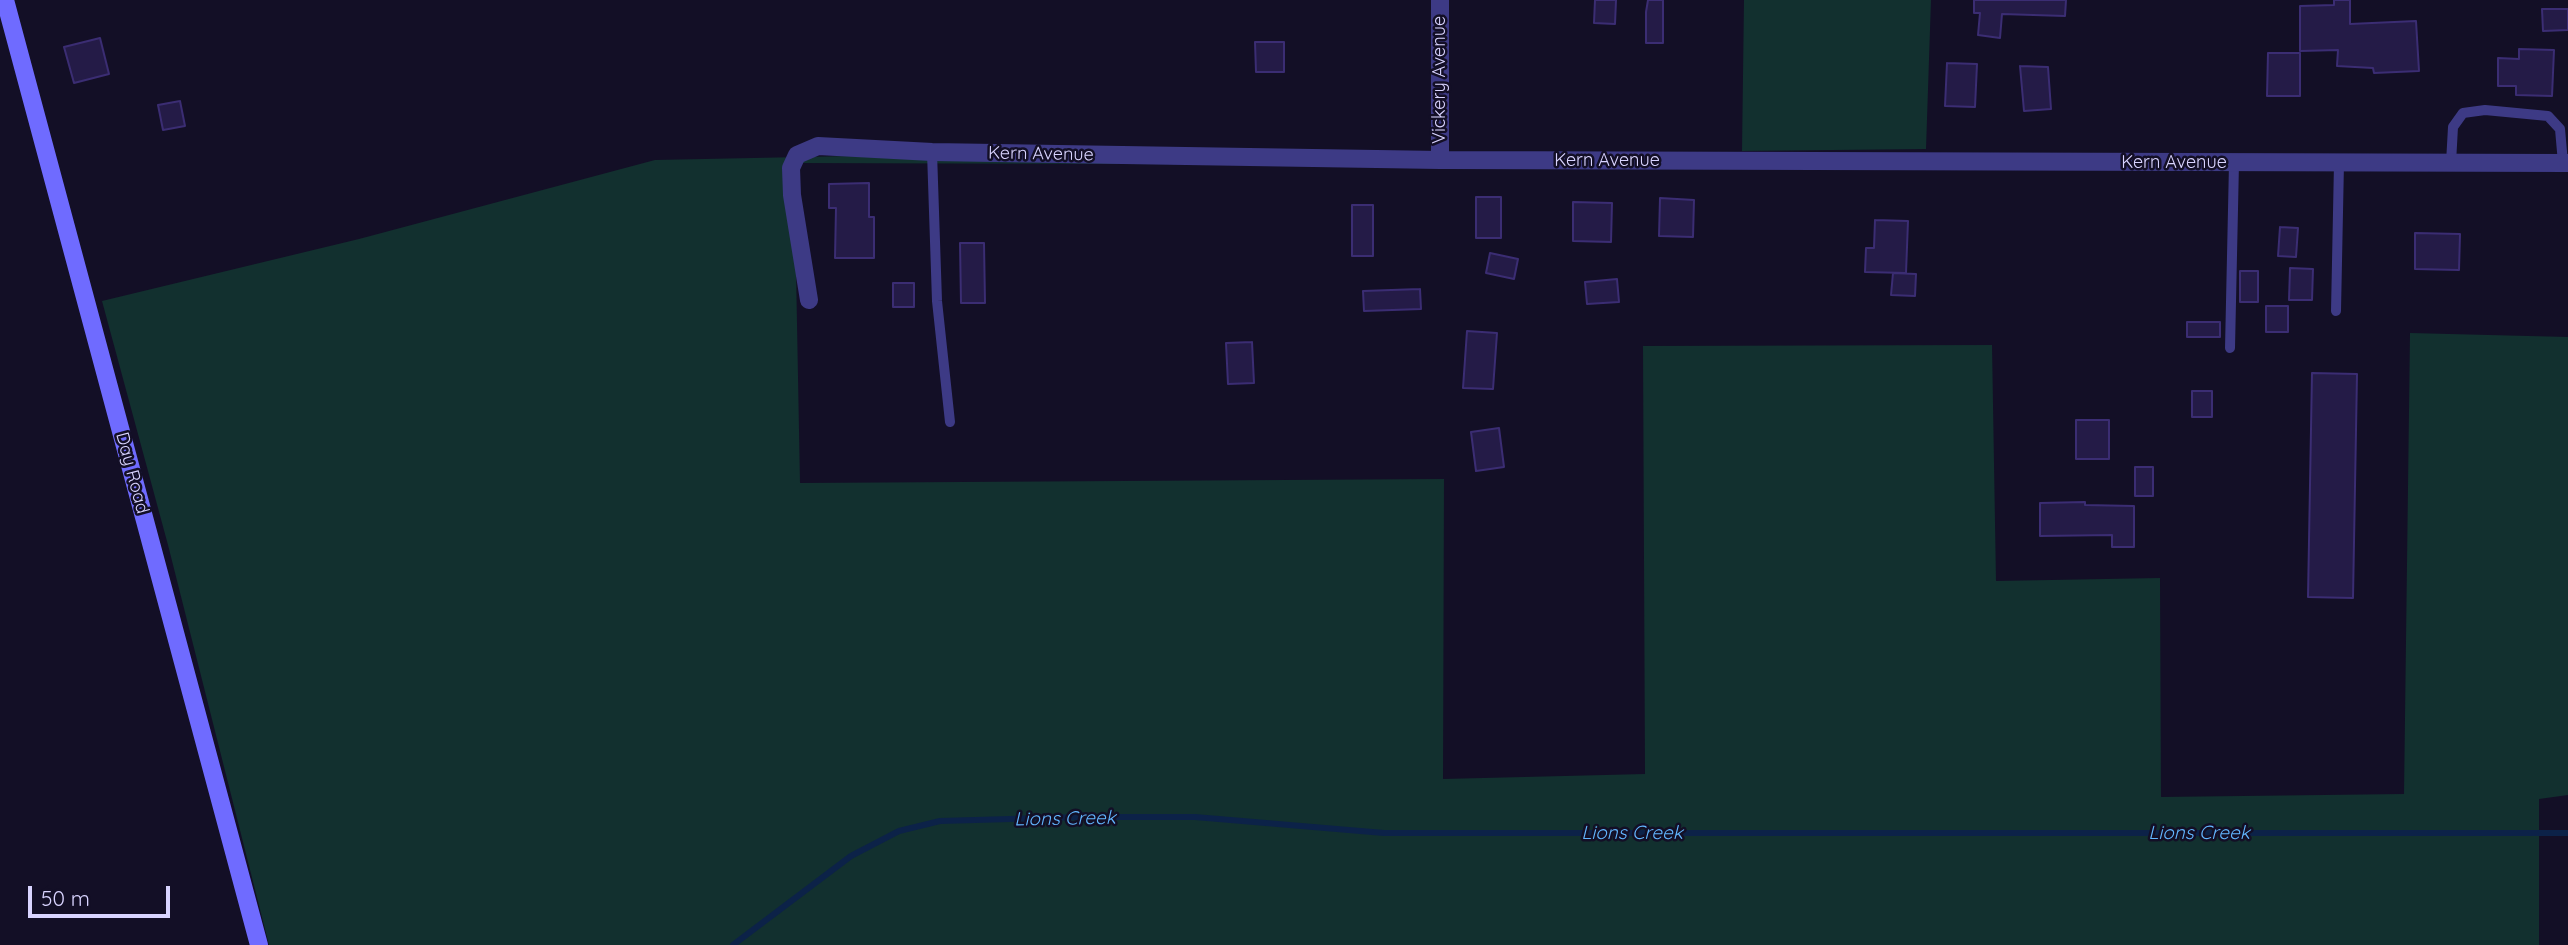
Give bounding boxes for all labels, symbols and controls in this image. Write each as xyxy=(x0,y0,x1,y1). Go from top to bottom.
street label: Vickery Avenue xyxy=(1429,16,1451,144)
street label: Kern Avenue xyxy=(988,142,1094,166)
street label: Kern Avenue xyxy=(1554,150,1660,172)
street label: Kern Avenue xyxy=(2121,152,2227,174)
street label: Day Road xyxy=(111,430,153,516)
water label: Lions Creek xyxy=(1014,807,1116,831)
water label: Lions Creek xyxy=(1581,822,1683,844)
water label: Lions Creek xyxy=(2148,822,2250,844)
scale bar xyxy=(32,872,173,916)
text: 50 m xyxy=(41,885,90,911)

